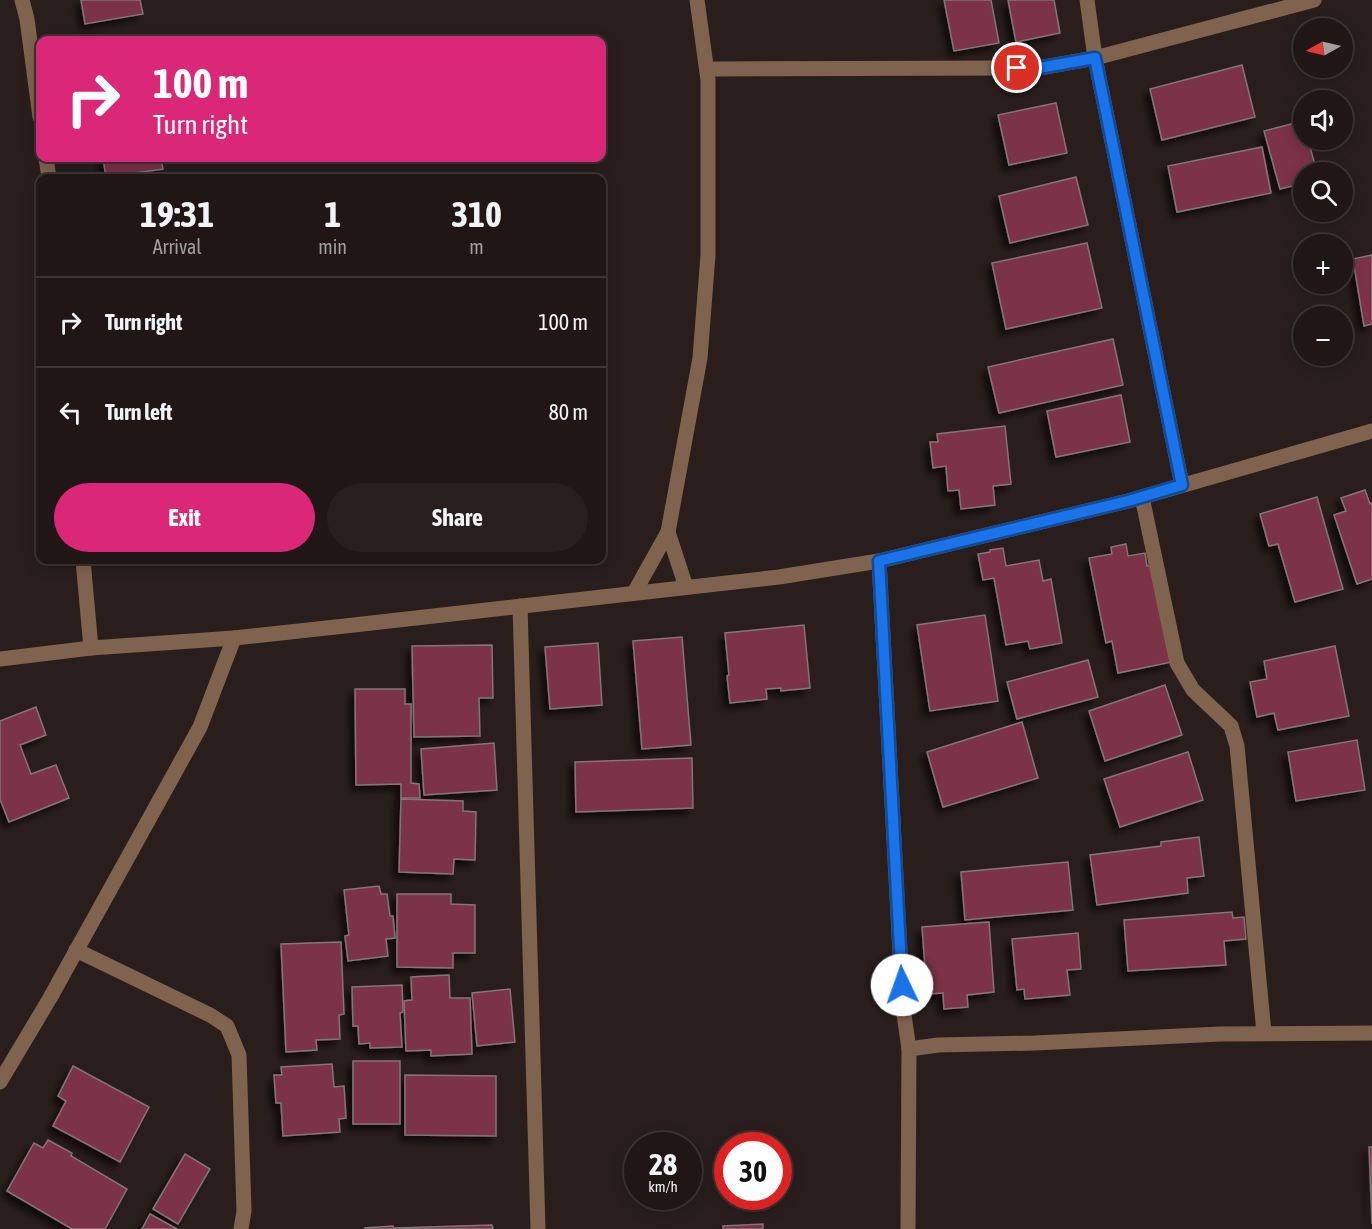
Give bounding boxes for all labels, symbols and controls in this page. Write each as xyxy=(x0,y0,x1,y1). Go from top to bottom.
north arrow xyxy=(1293,18,1353,78)
map controls xyxy=(1293,18,1353,366)
pin xyxy=(991,42,1042,93)
icon: arrive xyxy=(1000,51,1033,84)
text: 100 m xyxy=(153,59,248,107)
icon: right xyxy=(54,60,132,138)
button: sound xyxy=(1293,90,1353,150)
text: Turn right xyxy=(153,109,248,140)
button: search xyxy=(1293,162,1353,222)
text: 19:31 xyxy=(140,193,214,235)
text: 1 xyxy=(324,193,341,235)
text: 310 xyxy=(451,193,502,235)
button: + xyxy=(1293,234,1353,294)
text: Arrival xyxy=(153,235,202,258)
text: min xyxy=(318,235,347,258)
text: m xyxy=(469,235,484,258)
icon: right xyxy=(54,306,87,339)
button: − xyxy=(1293,306,1353,366)
text: Turn right xyxy=(105,309,182,335)
text: 100 m xyxy=(538,309,588,335)
icon: left xyxy=(54,396,87,429)
text: Turn left xyxy=(105,399,172,425)
text: 80 m xyxy=(548,399,588,425)
button: Exit xyxy=(54,483,315,552)
button: Share xyxy=(327,483,588,552)
position arrow xyxy=(870,953,934,1017)
speed limit sign: 30 xyxy=(714,1132,792,1210)
text: 28 xyxy=(649,1147,677,1181)
text: km/h xyxy=(648,1178,678,1195)

